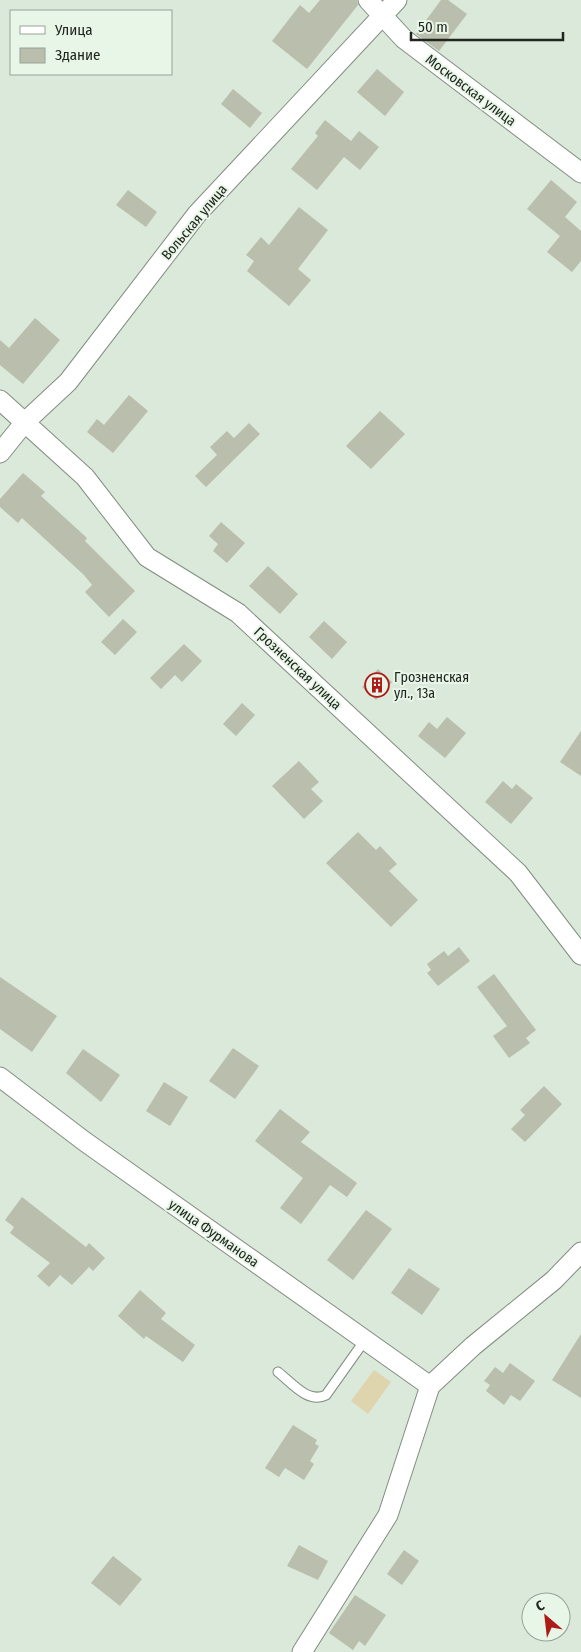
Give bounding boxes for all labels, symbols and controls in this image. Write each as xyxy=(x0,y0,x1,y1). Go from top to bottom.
legend xyxy=(10,10,172,75)
scale bar xyxy=(411,10,564,42)
text: 50 m xyxy=(418,18,448,36)
text: Улица xyxy=(54,21,93,39)
text: Здание xyxy=(55,46,101,64)
street label: Московская улица xyxy=(422,51,519,130)
street label: Вольская улица xyxy=(158,181,231,263)
street label: Грозненская улица xyxy=(250,623,345,713)
place label: Грозненская ул., 13а xyxy=(394,669,469,702)
building icon: Грозненская ул., 13а xyxy=(364,672,390,698)
street label: улица Фурманова xyxy=(165,1196,262,1271)
north arrow xyxy=(521,1592,571,1642)
text: С xyxy=(533,1596,548,1615)

